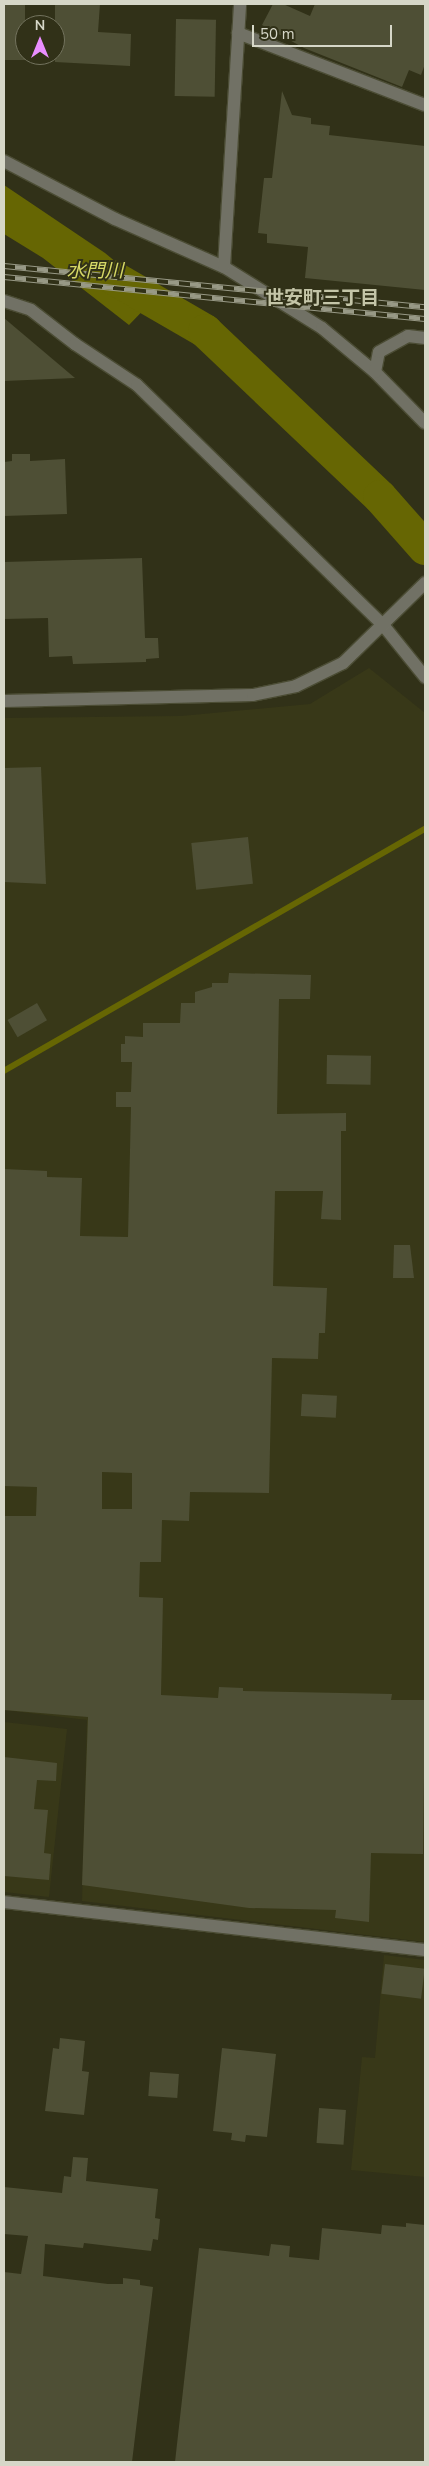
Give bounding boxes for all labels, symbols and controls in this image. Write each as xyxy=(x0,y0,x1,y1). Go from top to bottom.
north arrow xyxy=(15,15,65,65)
scale bar xyxy=(254,15,394,47)
text: N xyxy=(35,16,45,35)
text: 50 m xyxy=(260,24,295,44)
water label: 水門川 xyxy=(67,261,123,283)
district label: 世安町三丁目 xyxy=(265,288,379,310)

